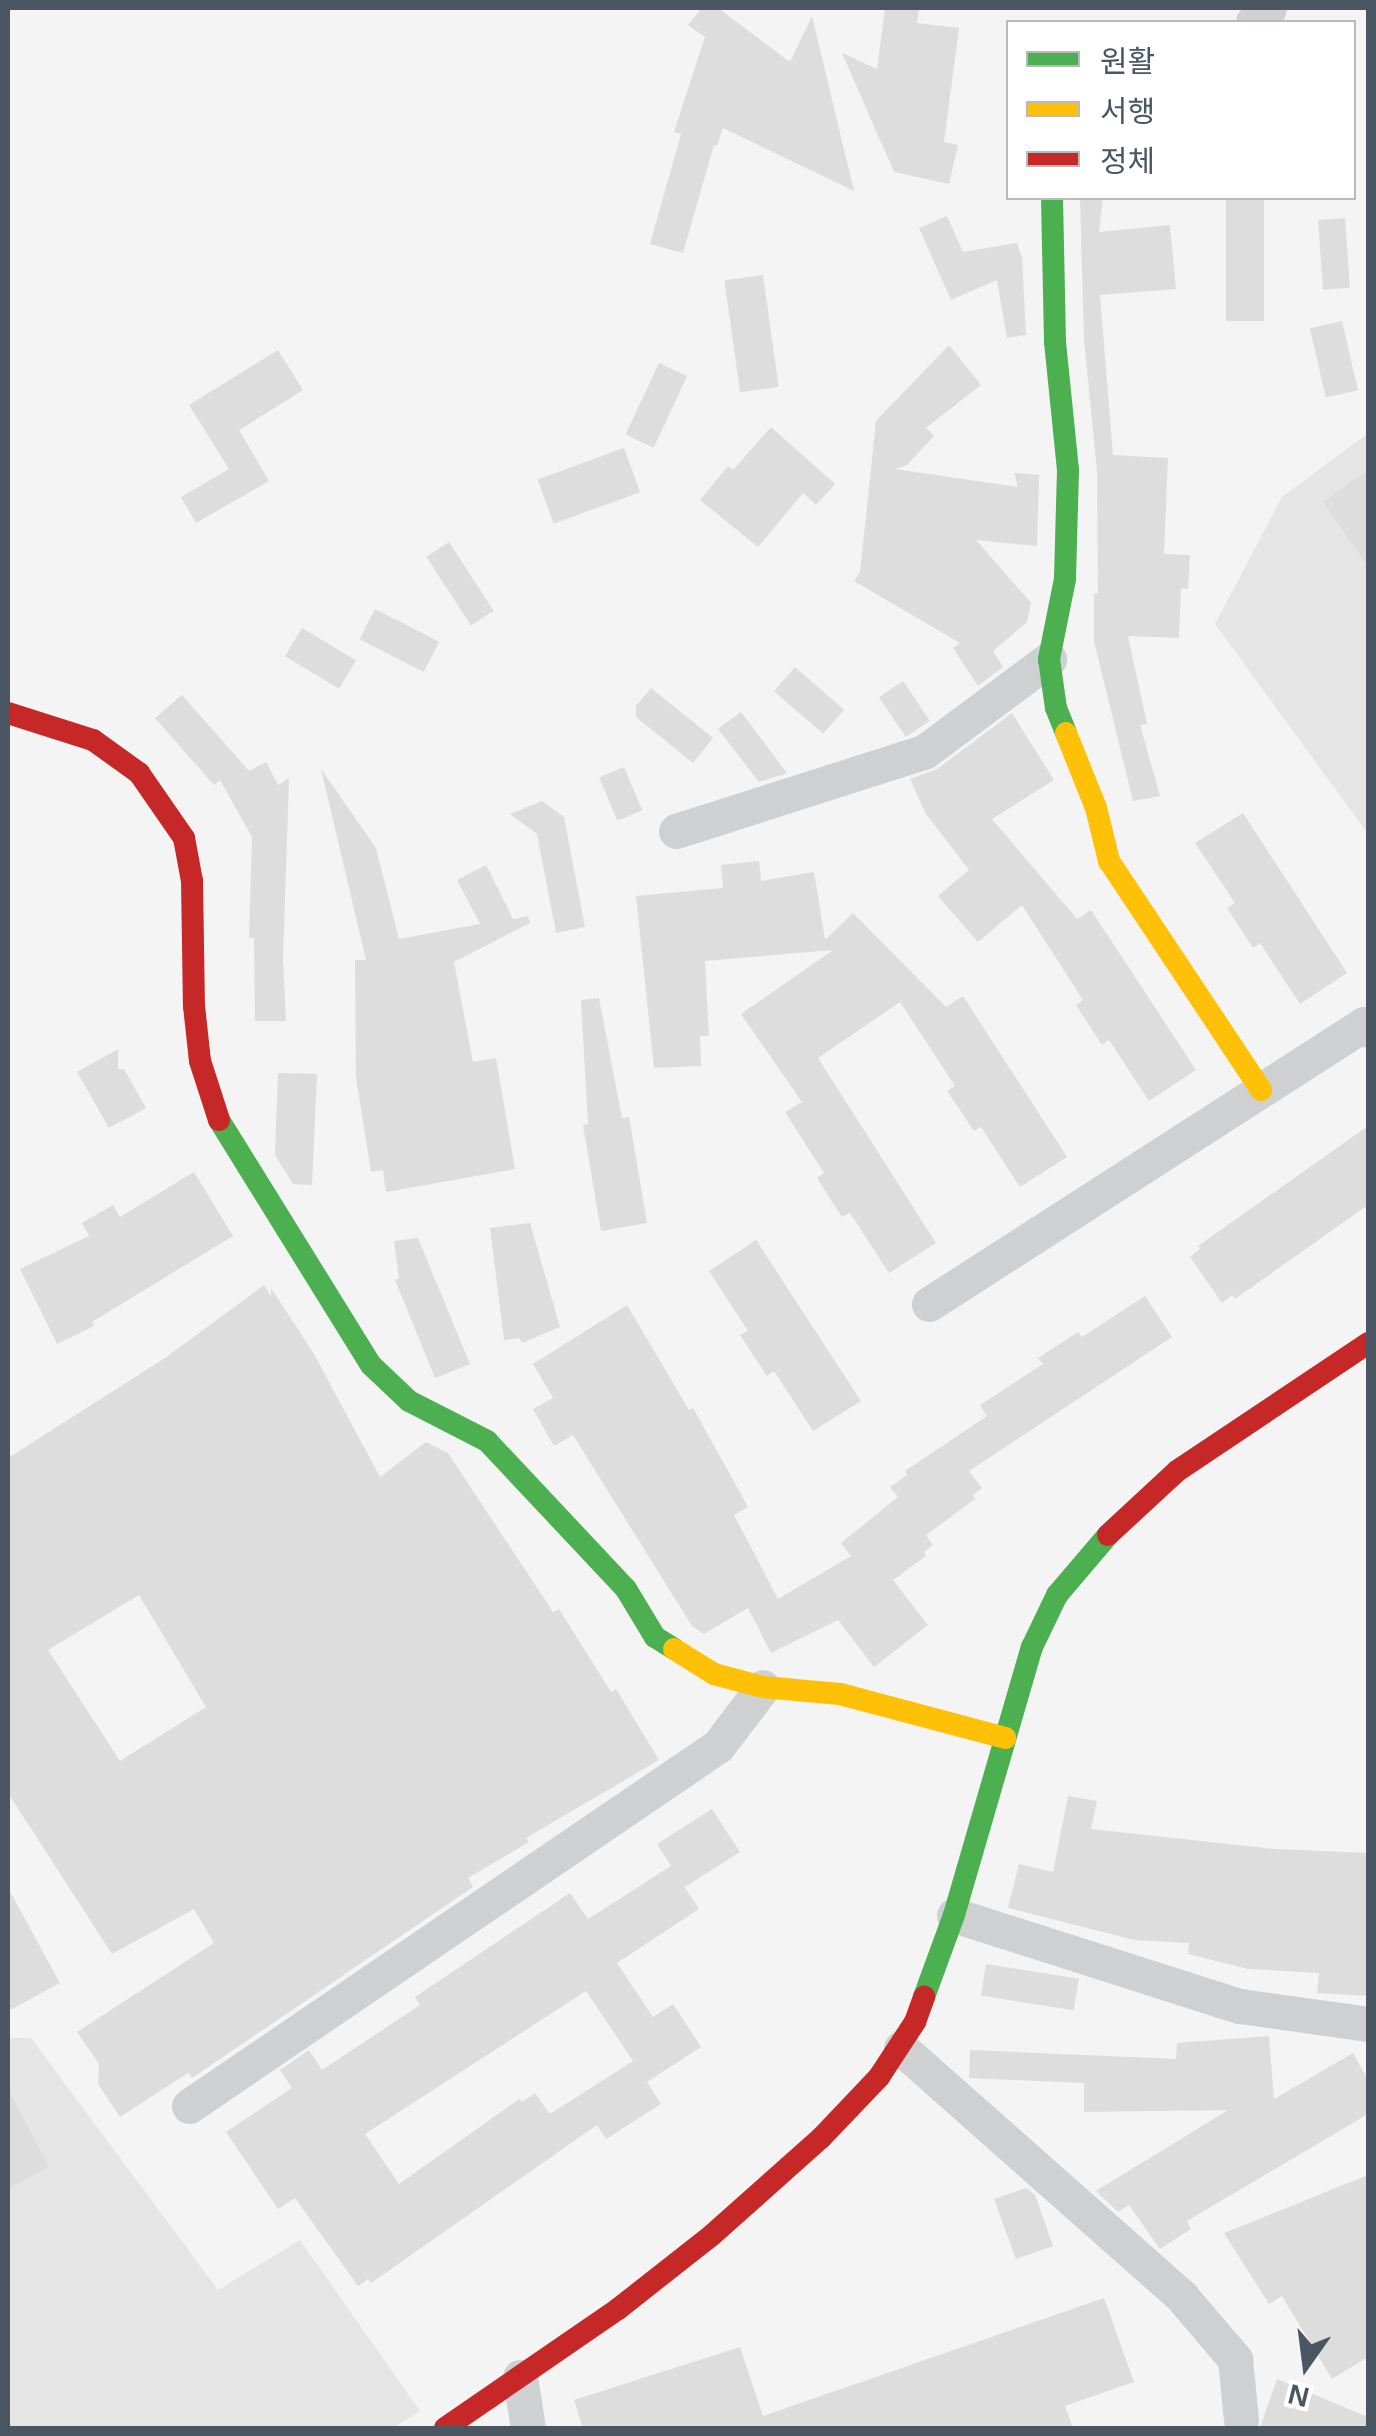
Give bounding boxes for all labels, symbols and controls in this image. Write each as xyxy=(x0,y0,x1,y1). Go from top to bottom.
legend xyxy=(1006,20,1356,200)
text: 원활 xyxy=(1100,45,1155,78)
text: 서행 xyxy=(1100,95,1155,128)
text: 정체 xyxy=(1100,145,1155,178)
north arrow xyxy=(1256,2316,1356,2416)
text: N xyxy=(1285,2378,1312,2413)

